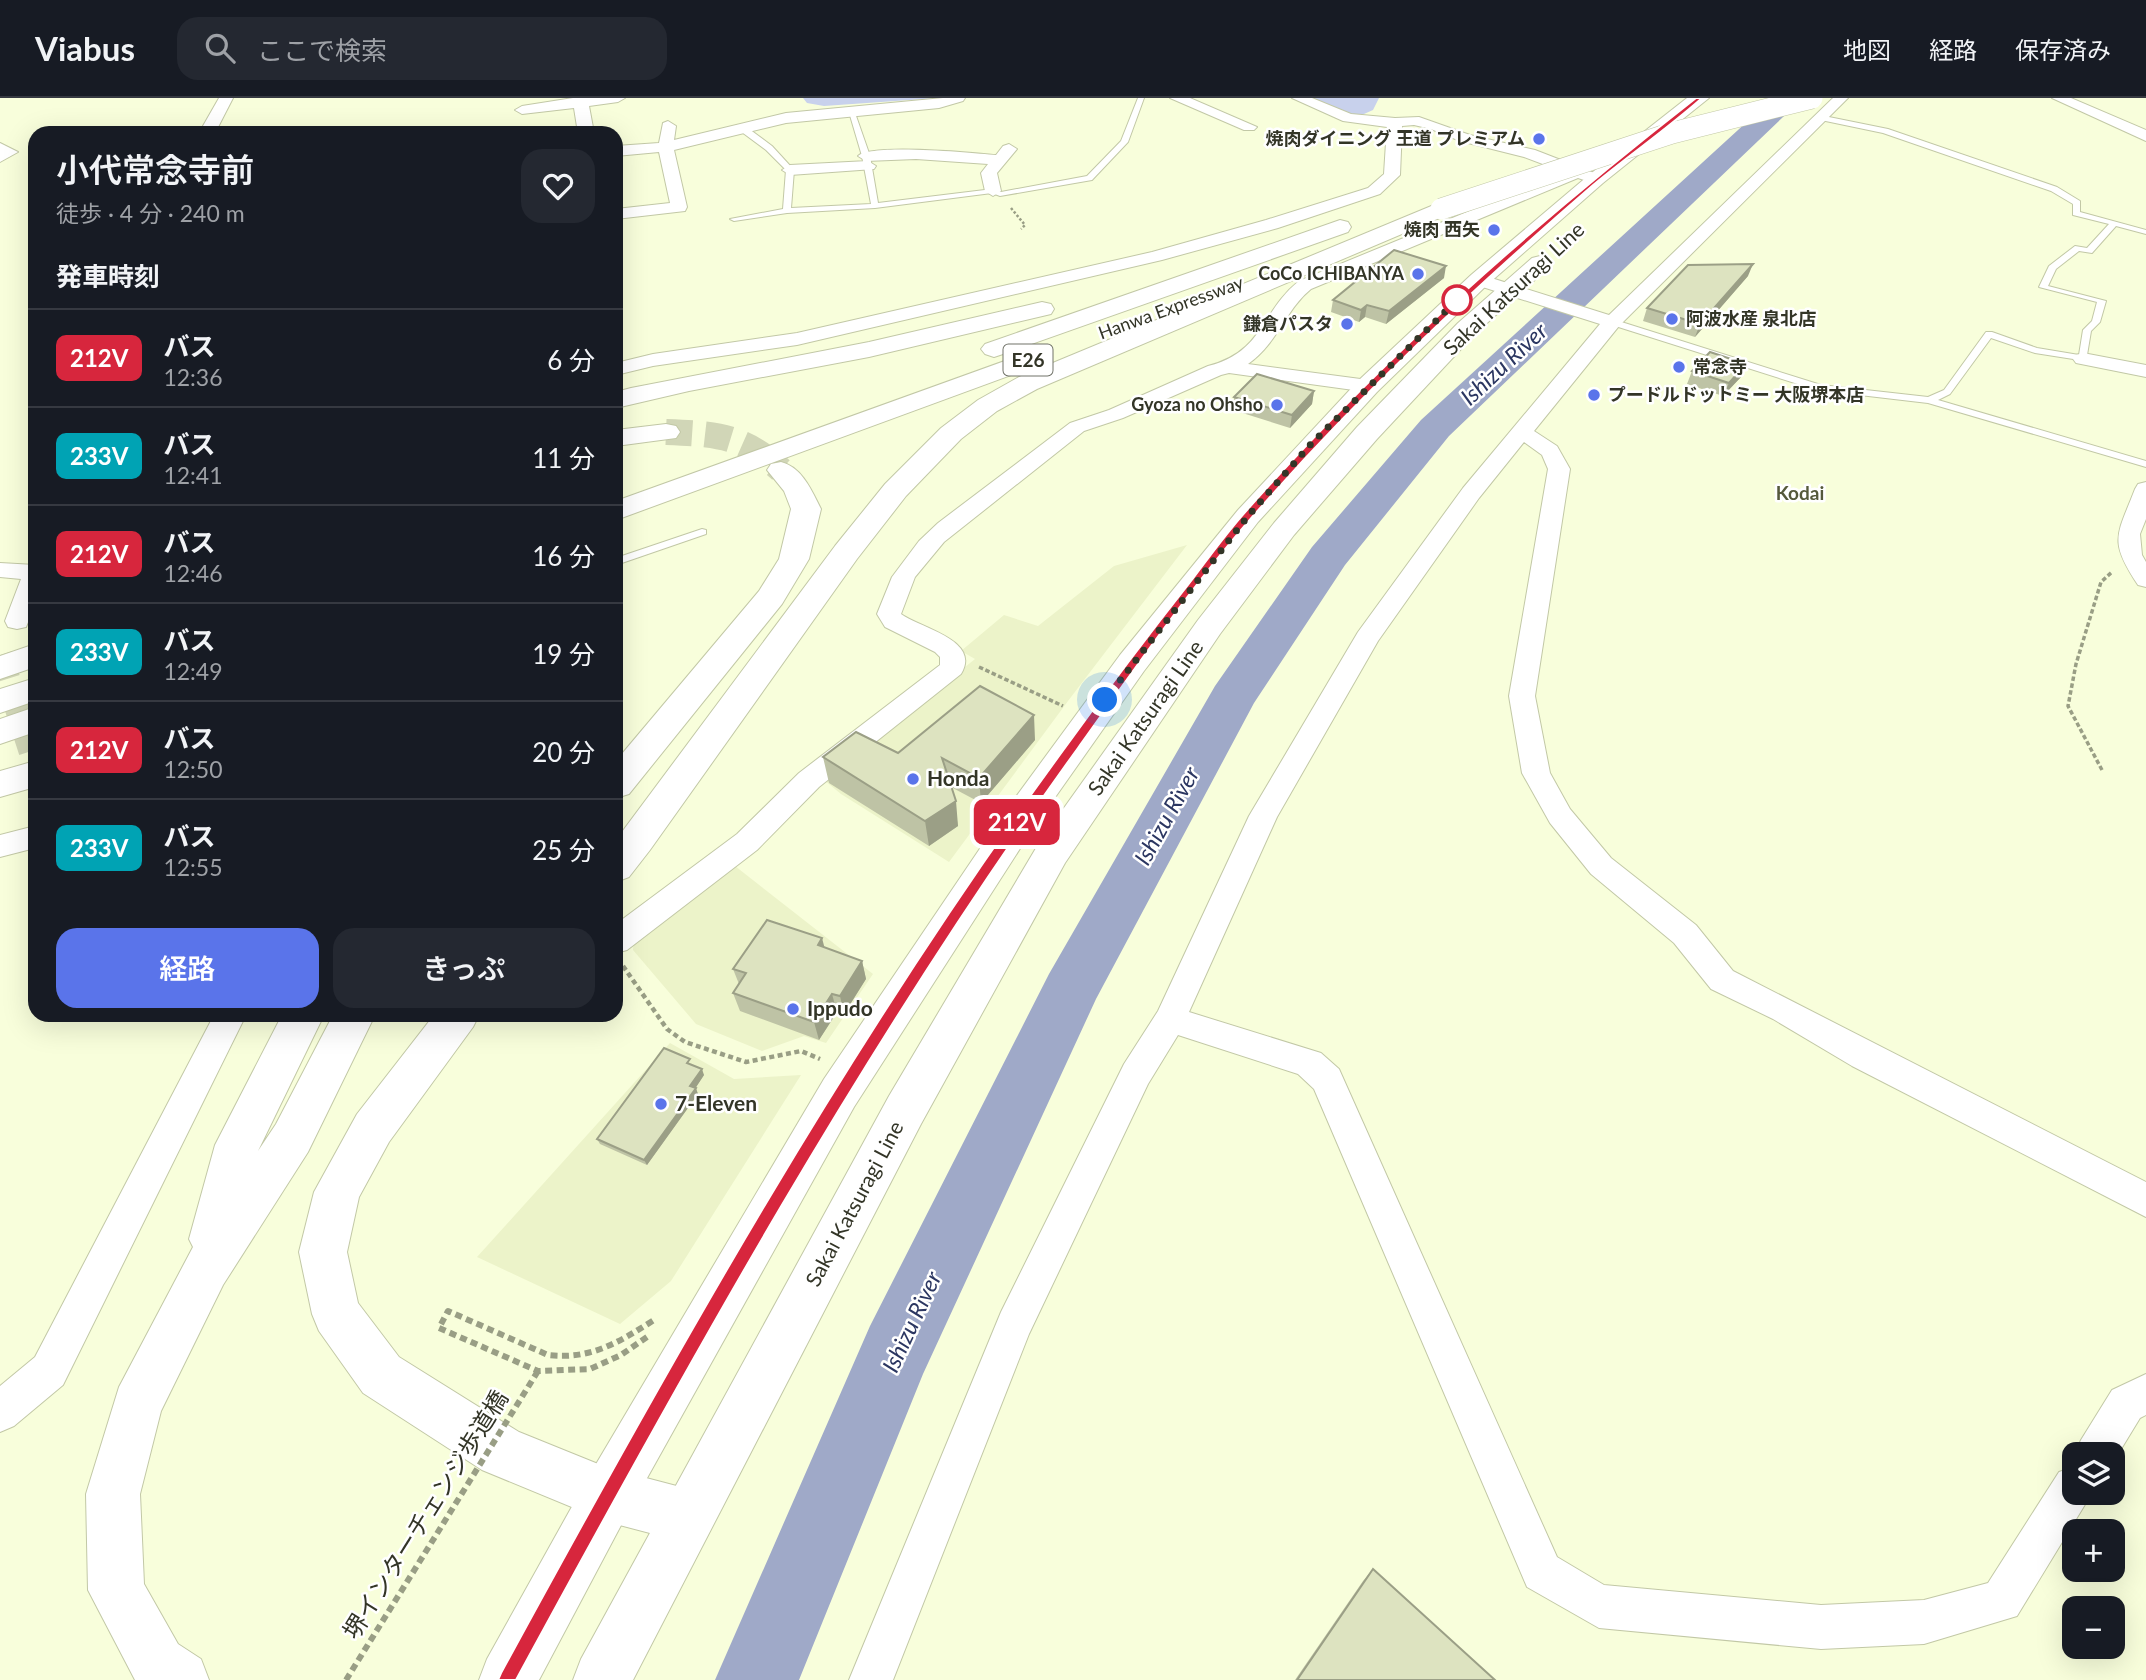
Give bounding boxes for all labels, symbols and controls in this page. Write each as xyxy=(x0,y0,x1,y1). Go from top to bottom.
search box xyxy=(177,17,667,80)
text: Viabus xyxy=(35,28,135,68)
icon: search xyxy=(201,29,239,67)
text: ここで検索 xyxy=(257,34,387,66)
text: 地図 xyxy=(1843,35,1891,64)
text: 経路 xyxy=(1929,35,1977,64)
text: 保存済み xyxy=(2015,35,2111,64)
place label: 焼肉ダイニング 王道 プレミアム xyxy=(1266,127,1525,149)
marker: 焼肉ダイニング 王道 プレミアム xyxy=(1531,131,1547,147)
text: 小代常念寺前 xyxy=(56,149,254,189)
button: heart xyxy=(521,149,595,223)
text: 徒歩 · 4 分 · 240 m xyxy=(56,199,245,227)
street label: Sakai Katsuragi Line xyxy=(1437,216,1589,360)
place label: 焼肉 西矢 xyxy=(1404,218,1480,240)
marker: 焼肉 西矢 xyxy=(1486,222,1502,238)
text: 発車時刻 xyxy=(56,260,160,292)
place label: CoCo ICHIBANYA xyxy=(1258,262,1404,284)
marker: CoCo ICHIBANYA xyxy=(1410,266,1426,282)
street label: Hanwa Expressway xyxy=(1095,270,1247,344)
unlabelled marker xyxy=(1442,285,1472,315)
place label: 阿波水産 泉北店 xyxy=(1686,307,1816,329)
marker: 阿波水産 泉北店 xyxy=(1664,311,1680,327)
place label: 鎌倉パスタ xyxy=(1243,312,1333,334)
water label: Ishizu River xyxy=(1454,315,1553,410)
marker: 鎌倉パスタ xyxy=(1339,316,1355,332)
text: バス xyxy=(163,330,215,362)
text: 212V xyxy=(70,343,128,372)
text: 6 分 xyxy=(547,344,595,376)
road number: E26 xyxy=(1004,344,1052,376)
place label: 常念寺 xyxy=(1693,355,1747,377)
marker: 常念寺 xyxy=(1671,359,1687,375)
text: 12:36 xyxy=(163,363,223,391)
place label: プードルドットミー 大阪堺本店 xyxy=(1608,383,1864,405)
marker: プードルドットミー 大阪堺本店 xyxy=(1586,387,1602,403)
place label: Gyoza no Ohsho xyxy=(1131,393,1263,415)
marker: Gyoza no Ohsho xyxy=(1269,397,1285,413)
text: バス xyxy=(163,428,215,460)
text: 233V xyxy=(70,441,128,470)
text: 11 分 xyxy=(532,442,595,474)
text: 12:41 xyxy=(163,461,223,489)
district label: Kodai xyxy=(1776,481,1824,504)
text: バス xyxy=(163,526,215,558)
text: 212V xyxy=(70,539,128,568)
text: 16 分 xyxy=(532,540,595,572)
text: 12:46 xyxy=(163,559,223,587)
text: バス xyxy=(163,624,215,656)
street label: Sakai Katsuragi Line xyxy=(1082,635,1208,799)
text: 233V xyxy=(70,637,128,666)
text: 19 分 xyxy=(532,638,595,670)
text: 12:49 xyxy=(163,657,223,685)
your location xyxy=(1087,682,1122,717)
text: バス xyxy=(163,722,215,754)
text: 212V xyxy=(70,735,128,764)
text: 20 分 xyxy=(532,736,595,768)
text: 12:50 xyxy=(163,755,223,783)
water label: Ishizu River xyxy=(1128,761,1205,870)
place label: Honda xyxy=(927,765,989,790)
marker: Honda xyxy=(905,771,921,787)
line badge: 212V xyxy=(968,799,1066,845)
text: 212V xyxy=(988,807,1046,836)
text: バス xyxy=(163,820,215,852)
text: 233V xyxy=(70,833,128,862)
text: 25 分 xyxy=(532,834,595,866)
text: 12:55 xyxy=(163,853,223,881)
button: 経路 xyxy=(56,928,319,1008)
button: きっぷ xyxy=(333,928,595,1008)
place label: Ippudo xyxy=(807,995,873,1020)
marker: Ippudo xyxy=(785,1001,801,1017)
place label: 7-Eleven xyxy=(675,1090,757,1115)
marker: 7-Eleven xyxy=(653,1096,669,1112)
street label: Sakai Katsuragi Line xyxy=(800,1116,908,1290)
water label: Ishizu River xyxy=(876,1266,947,1376)
street label: 堺インターチェンジ歩道橋 xyxy=(336,1384,513,1644)
map controls xyxy=(2062,1442,2125,1659)
button: layers xyxy=(2062,1442,2125,1505)
button: + xyxy=(2062,1519,2125,1582)
button: − xyxy=(2062,1596,2125,1659)

